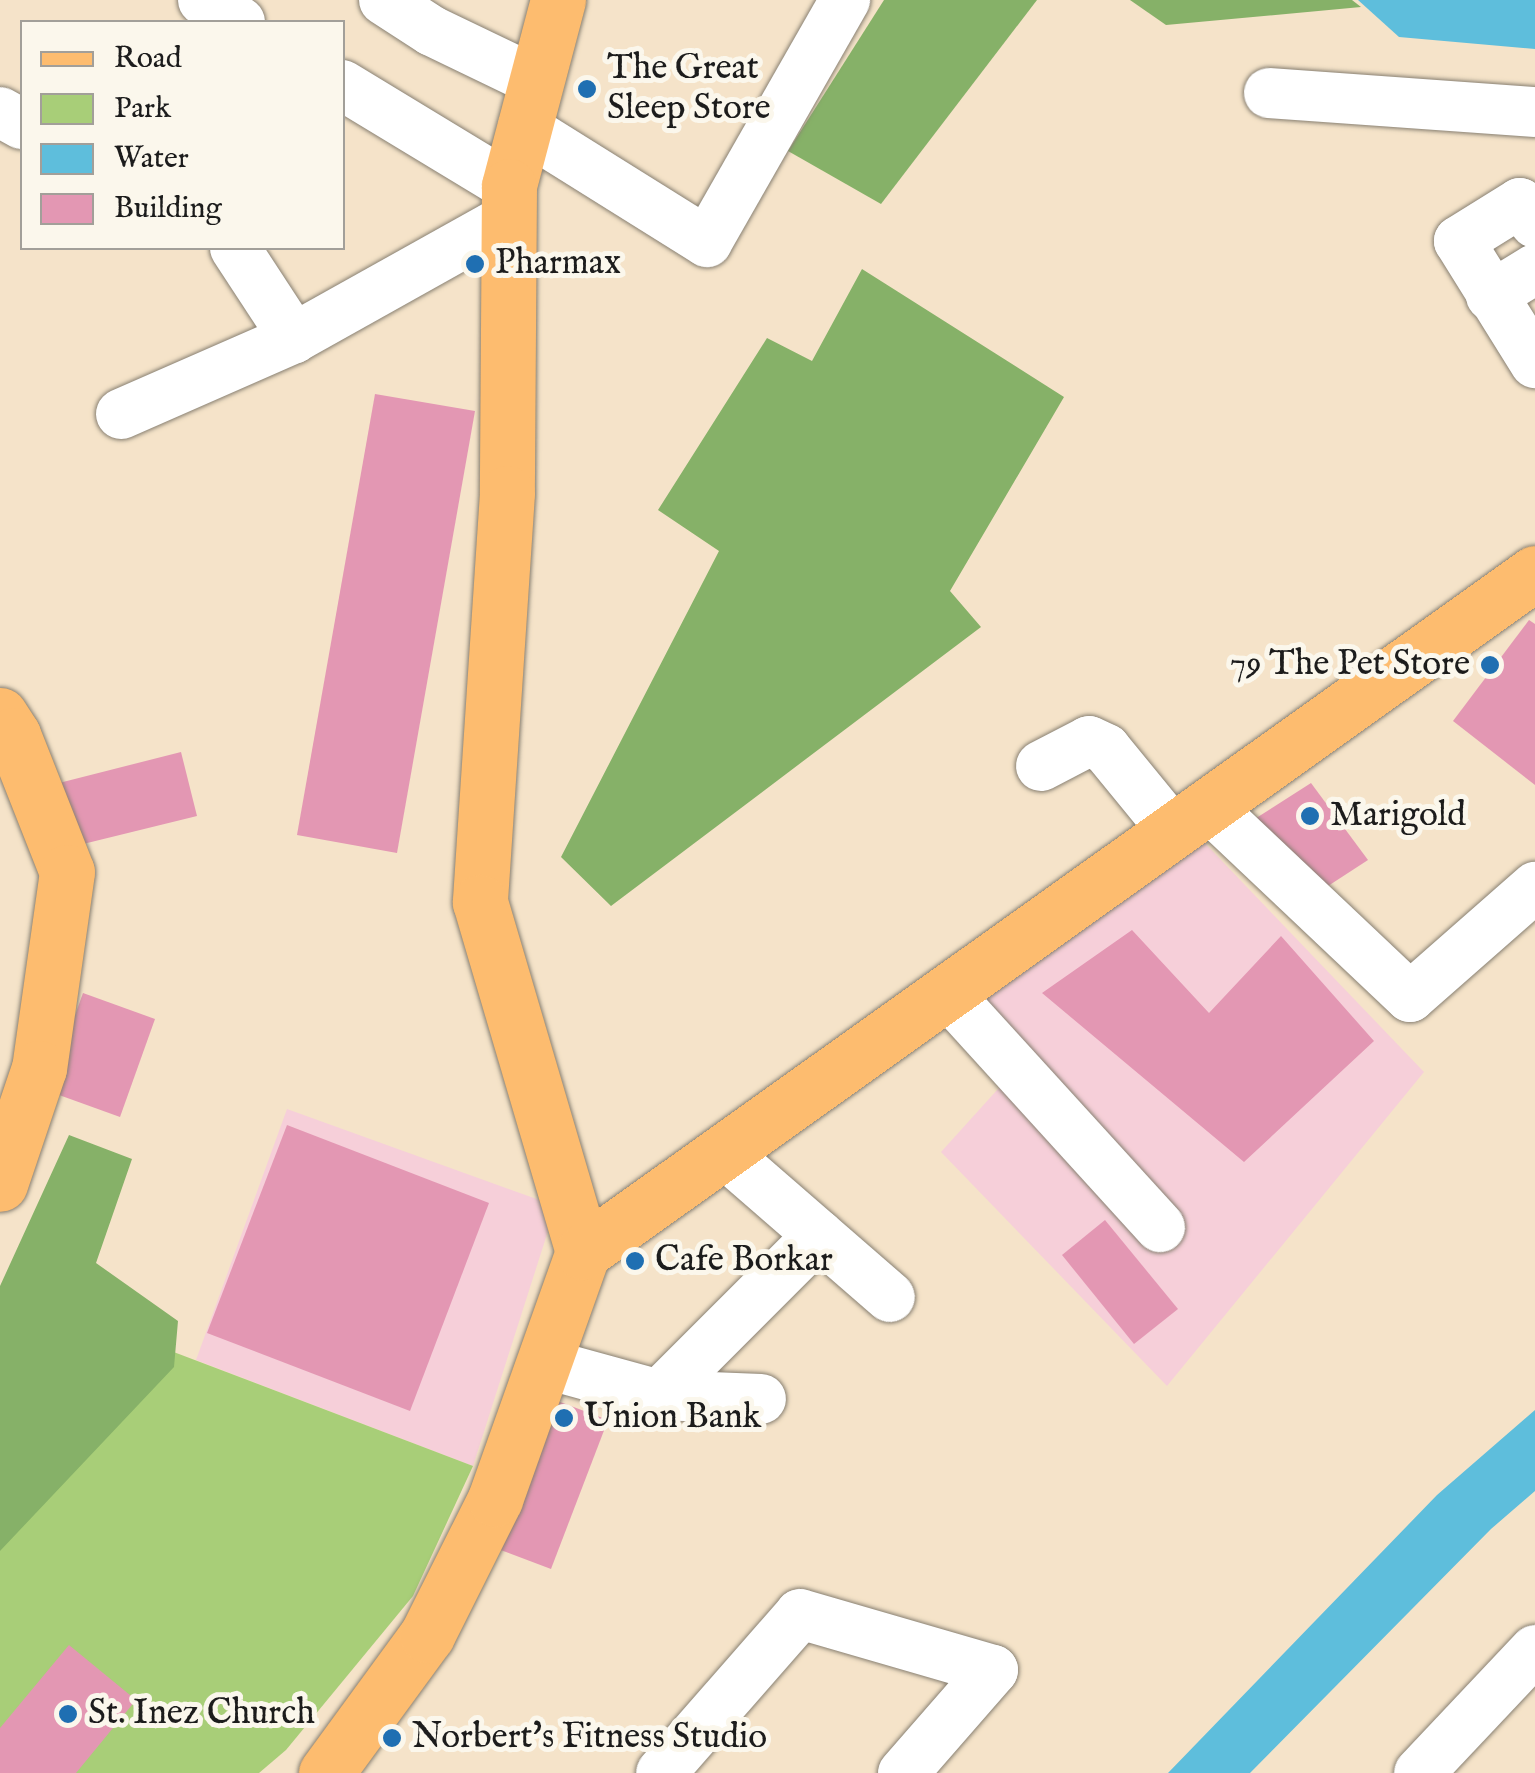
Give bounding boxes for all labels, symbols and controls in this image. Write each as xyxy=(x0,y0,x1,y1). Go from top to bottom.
legend xyxy=(20,20,345,250)
text: Road xyxy=(114,40,182,78)
place label: The Great Sleep Store xyxy=(607,48,771,130)
marker: The Great Sleep Store xyxy=(576,78,598,100)
text: Park xyxy=(114,90,171,128)
text: Water xyxy=(114,140,189,178)
text: Building xyxy=(114,190,222,228)
place label: Pharmax xyxy=(495,243,621,285)
marker: Pharmax xyxy=(464,253,486,275)
place label: 79 The Pet Store xyxy=(1230,644,1470,686)
marker: 79 The Pet Store xyxy=(1479,654,1501,676)
place label: Marigold xyxy=(1330,795,1466,837)
marker: Marigold xyxy=(1299,805,1321,827)
place label: Cafe Borkar xyxy=(655,1240,833,1282)
marker: Cafe Borkar xyxy=(624,1250,646,1272)
place label: Union Bank xyxy=(584,1397,761,1439)
marker: Union Bank xyxy=(553,1407,575,1429)
place label: St. Inez Church xyxy=(88,1693,315,1735)
marker: St. Inez Church xyxy=(57,1703,79,1725)
place label: Norbert's Fitness Studio xyxy=(412,1717,767,1759)
marker: Norbert's Fitness Studio xyxy=(381,1727,403,1749)

